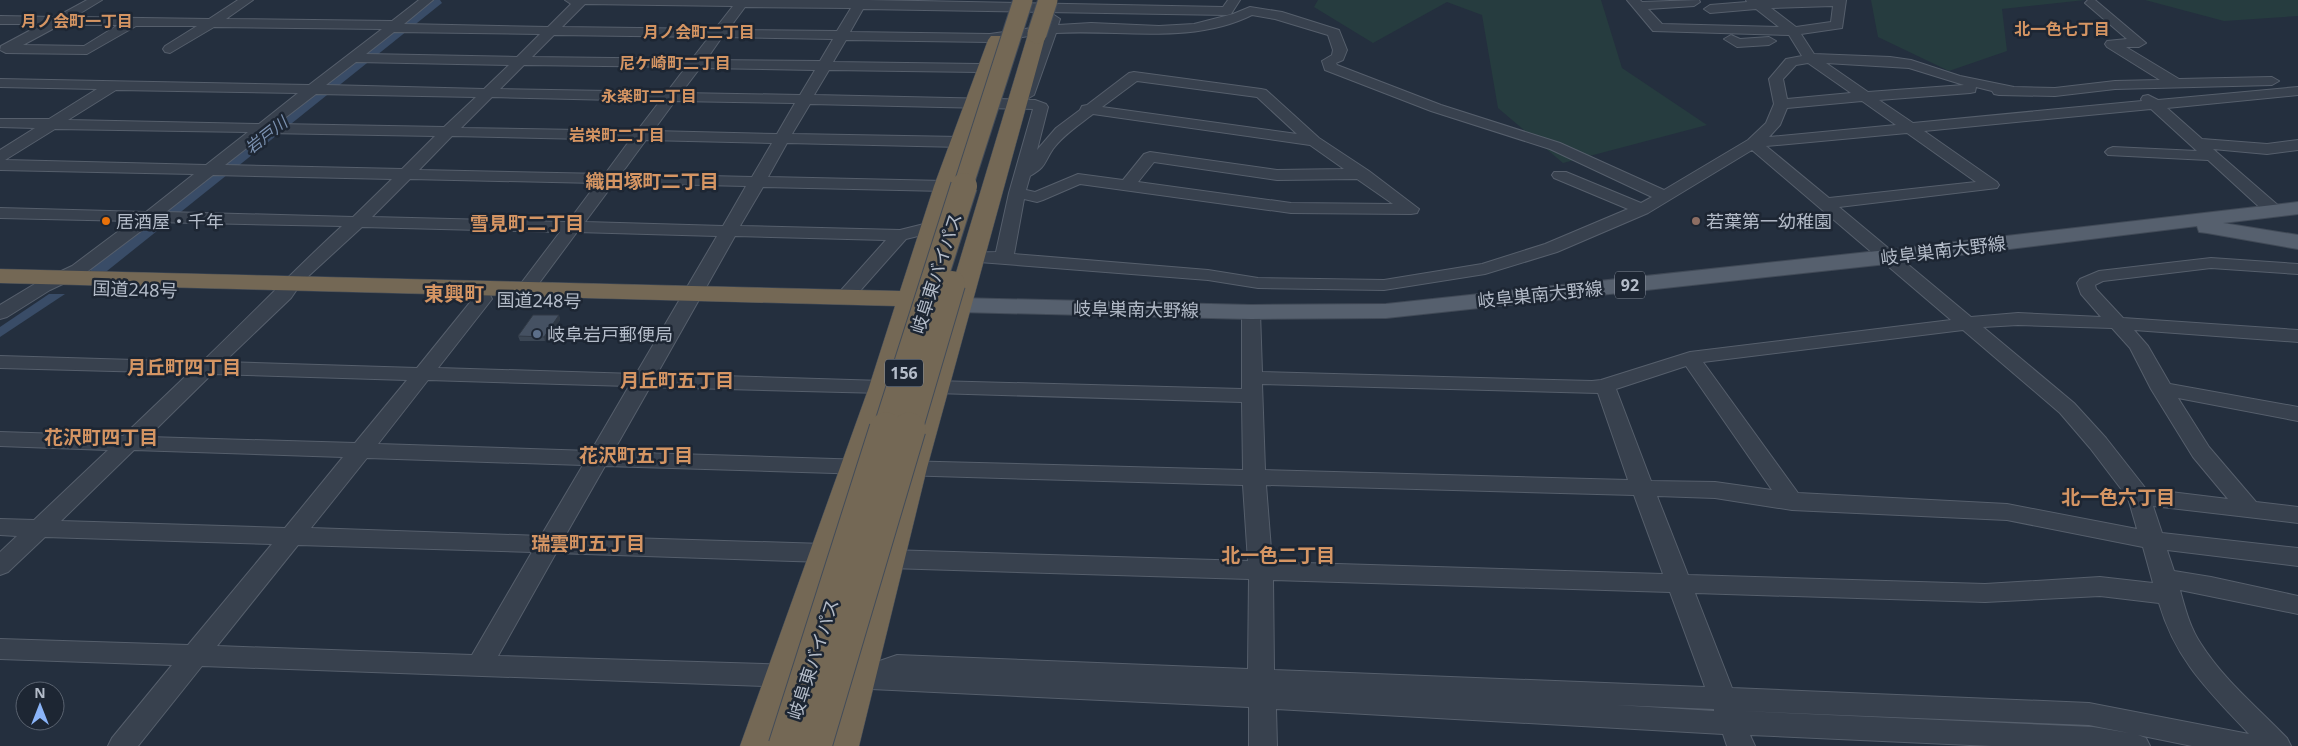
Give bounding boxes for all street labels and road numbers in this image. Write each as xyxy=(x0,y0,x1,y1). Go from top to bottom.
street label: 岐阜東バイパス xyxy=(905,210,967,336)
street label: 岐阜巣南大野線 xyxy=(1879,230,2007,270)
road number: 92 xyxy=(1615,272,1645,298)
street label: 岐阜巣南大野線 xyxy=(1476,275,1604,313)
street label: 国道248号 xyxy=(92,276,178,302)
street label: 国道248号 xyxy=(496,287,582,313)
street label: 岐阜巣南大野線 xyxy=(1073,296,1199,322)
road number: 156 xyxy=(885,359,923,386)
street label: 岐阜東バイパス xyxy=(782,596,844,722)

